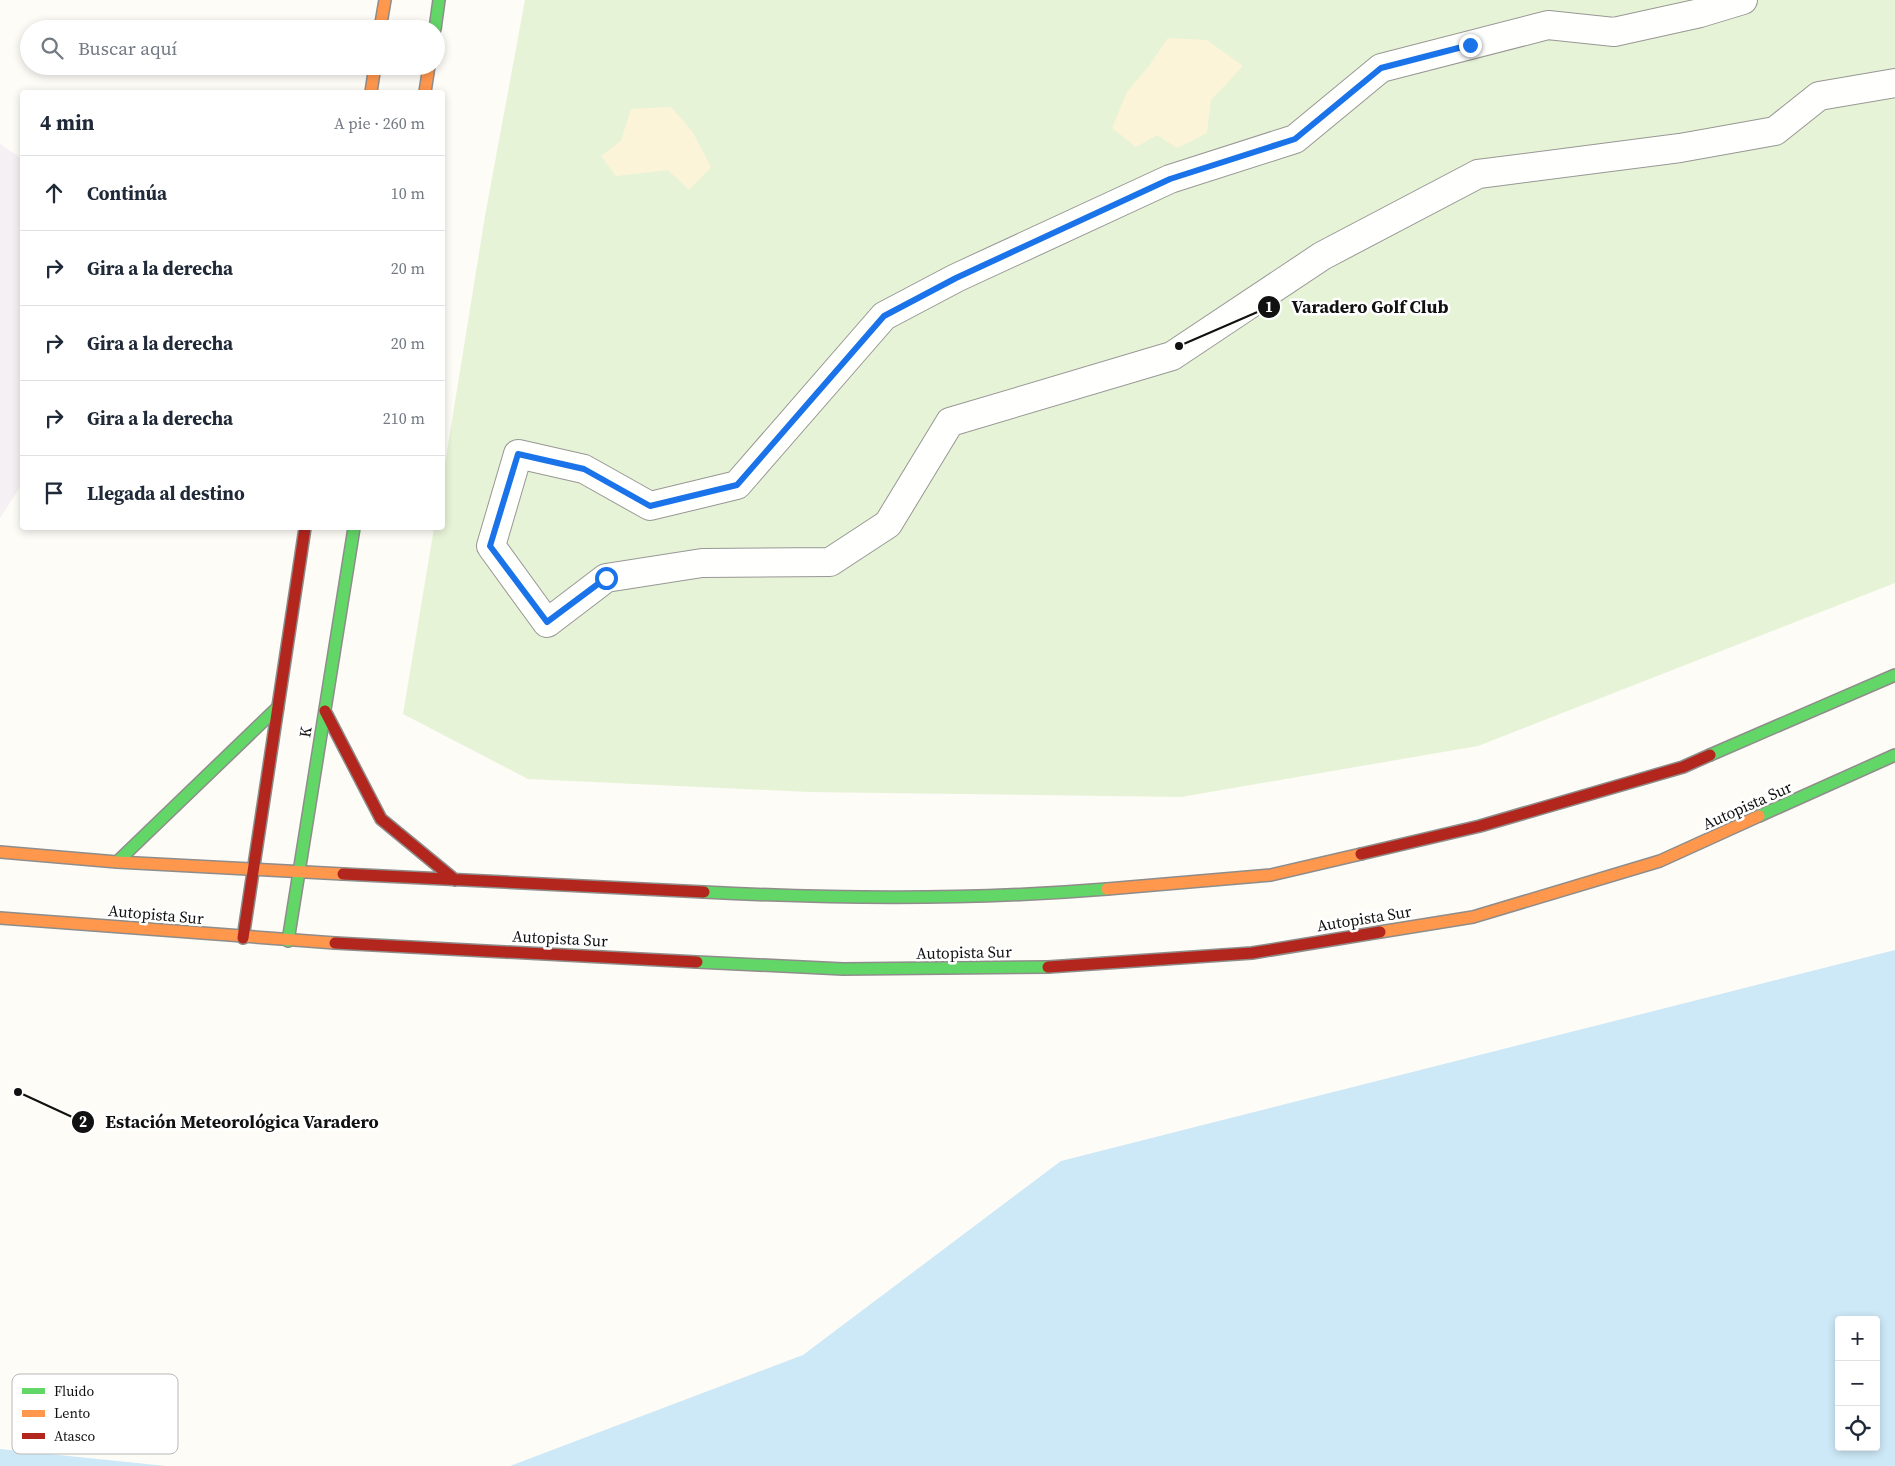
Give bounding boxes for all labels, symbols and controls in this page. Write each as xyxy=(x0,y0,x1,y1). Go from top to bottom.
search box xyxy=(20,20,445,75)
icon: search xyxy=(38,34,66,62)
route end xyxy=(1459,34,1482,57)
text: Buscar aquí xyxy=(78,35,177,61)
text: 4 min xyxy=(40,108,95,137)
text: A pie · 260 m xyxy=(334,112,425,134)
icon: ahead xyxy=(40,179,68,207)
text: Continúa xyxy=(87,180,167,206)
text: 10 m xyxy=(391,182,425,204)
icon: right xyxy=(40,254,68,282)
text: Gira a la derecha xyxy=(87,255,233,281)
text: 20 m xyxy=(391,257,425,279)
callout: Varadero Golf Club xyxy=(1256,290,1458,323)
text: Varadero Golf Club xyxy=(1292,294,1448,319)
text: 1 xyxy=(1265,296,1273,317)
icon: right xyxy=(40,329,68,357)
text: Gira a la derecha xyxy=(87,330,233,356)
text: 20 m xyxy=(391,332,425,354)
icon: right xyxy=(40,404,68,432)
text: Gira a la derecha xyxy=(87,405,233,431)
text: 210 m xyxy=(383,407,425,429)
icon: arrive xyxy=(40,479,68,507)
text: Llegada al destino xyxy=(87,480,245,506)
route start xyxy=(595,567,618,590)
street label: K xyxy=(293,725,317,739)
street label: Autopista Sur xyxy=(1699,775,1795,835)
street label: Autopista Sur xyxy=(107,899,205,929)
street label: Autopista Sur xyxy=(1315,900,1413,936)
street label: Autopista Sur xyxy=(512,925,609,952)
street label: Autopista Sur xyxy=(916,940,1012,964)
callout: Estación Meteorológica Varadero xyxy=(70,1106,389,1139)
text: Estación Meteorológica Varadero xyxy=(105,1109,379,1134)
text: 2 xyxy=(79,1111,87,1132)
map controls xyxy=(1835,1316,1880,1451)
button: + xyxy=(1835,1316,1880,1361)
button: − xyxy=(1835,1361,1880,1406)
legend xyxy=(12,1374,178,1454)
text: Fluido xyxy=(54,1381,94,1401)
text: Lento xyxy=(54,1403,90,1423)
button: locate xyxy=(1835,1406,1880,1451)
text: Atasco xyxy=(54,1426,96,1446)

